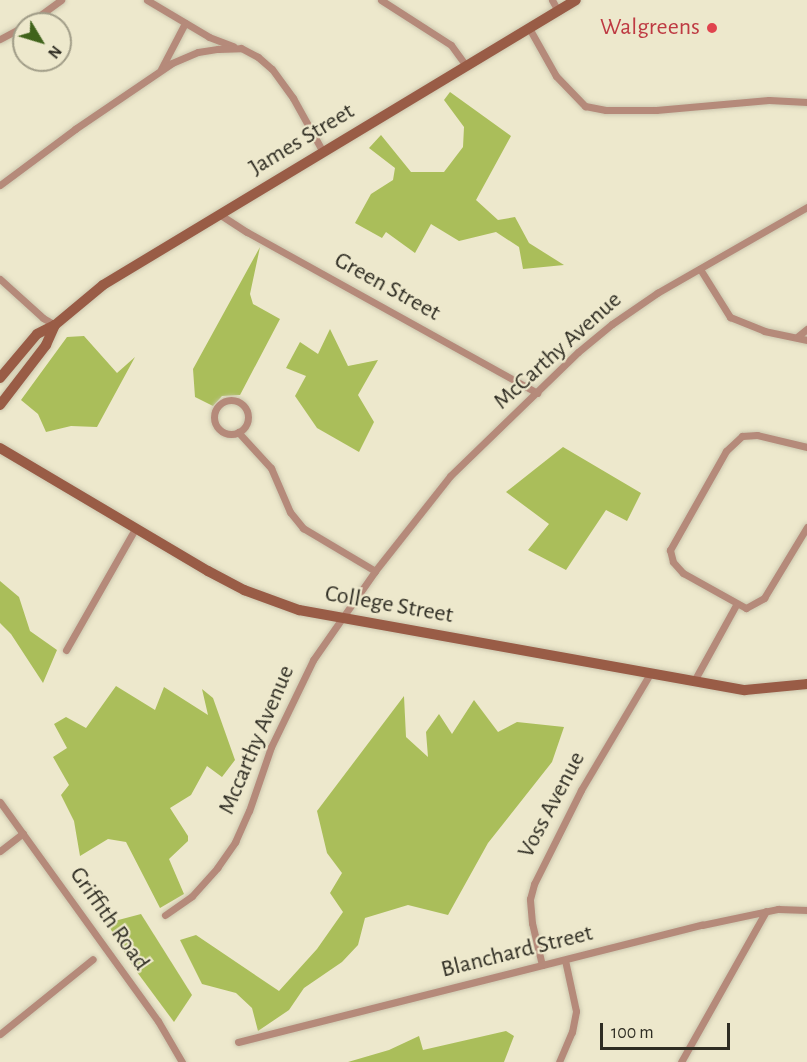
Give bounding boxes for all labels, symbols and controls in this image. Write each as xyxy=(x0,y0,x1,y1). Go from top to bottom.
north arrow xyxy=(12,12,72,72)
place label: Walgreens xyxy=(600,14,700,42)
marker: Walgreens xyxy=(705,21,719,35)
text: N xyxy=(45,43,64,61)
street label: James Street xyxy=(244,97,360,183)
street label: Green Street xyxy=(329,246,445,328)
street label: McCarthy Avenue xyxy=(488,286,628,416)
street label: College Street xyxy=(323,580,455,630)
street label: Mccarthy Avenue xyxy=(213,661,301,819)
street label: Voss Avenue xyxy=(512,747,592,863)
street label: Griffith Road xyxy=(63,862,155,976)
street label: Blanchard Street xyxy=(438,919,596,985)
scale bar xyxy=(603,1011,734,1049)
text: 100 m xyxy=(611,1024,654,1042)

